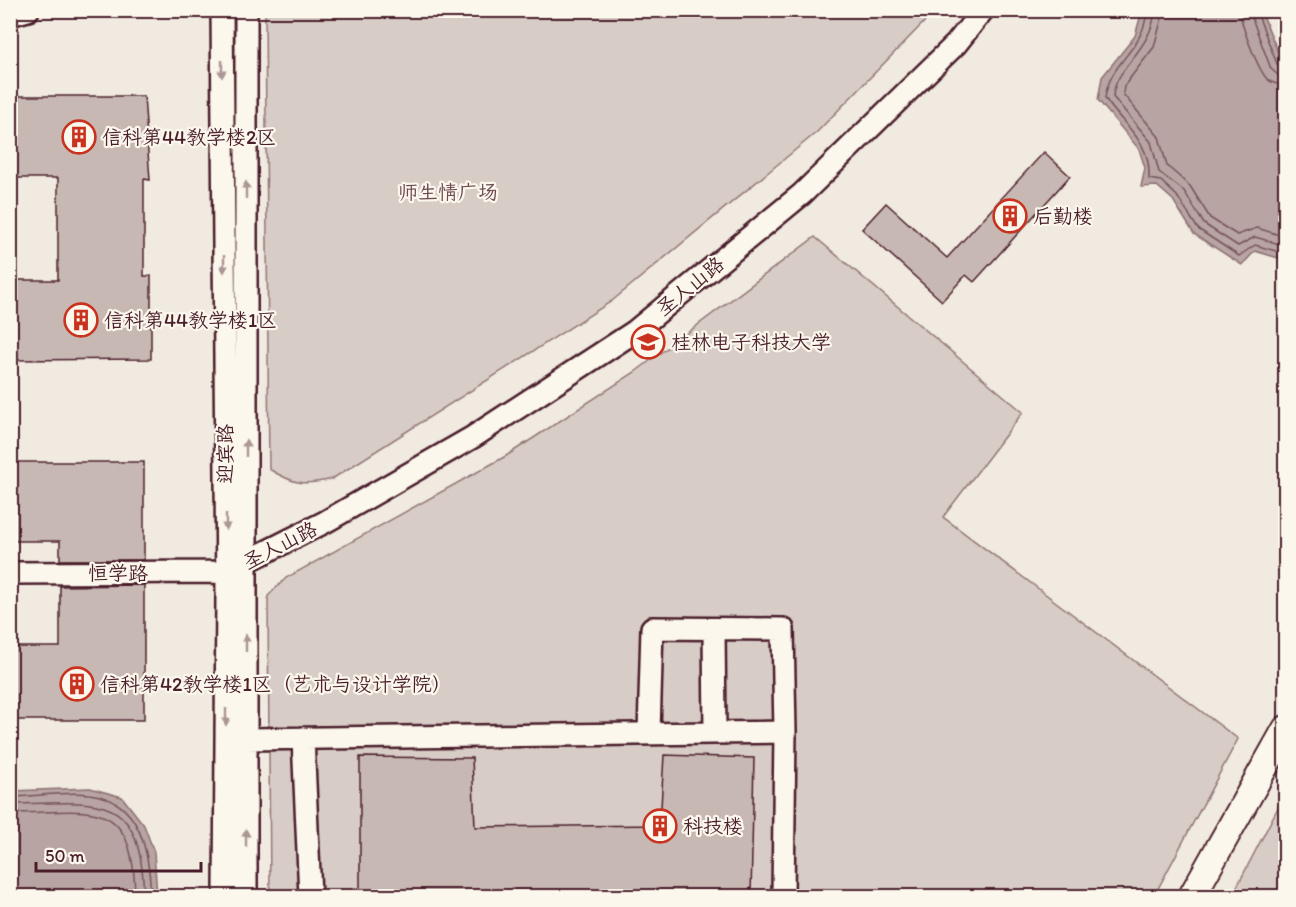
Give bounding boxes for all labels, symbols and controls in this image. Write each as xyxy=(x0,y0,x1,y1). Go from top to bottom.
one-way arrow xyxy=(217,59,227,78)
building icon: 信科第44教学楼2区 xyxy=(61,119,97,155)
place label: 信科第44教学楼2区 xyxy=(102,125,277,149)
park label: 师生情广场 xyxy=(398,180,498,204)
one-way arrow xyxy=(241,181,251,200)
building icon: 后勤楼 xyxy=(992,198,1028,234)
place label: 后勤楼 xyxy=(1033,204,1093,228)
street label: 圣人山路 xyxy=(651,251,729,320)
one-way arrow xyxy=(219,254,229,273)
building icon: 信科第44教学楼1区 xyxy=(63,302,99,338)
place label: 信科第44教学楼1区 xyxy=(104,308,277,332)
school or university icon: 桂林电子科技大学 xyxy=(630,324,666,360)
place label: 桂林电子科技大学 xyxy=(671,330,831,354)
street label: 迎宾路 xyxy=(213,423,237,484)
one-way arrow xyxy=(241,439,251,458)
one-way arrow xyxy=(221,512,231,531)
street label: 圣人山路 xyxy=(239,516,322,574)
street label: 恒学路 xyxy=(88,561,149,585)
one-way arrow xyxy=(241,634,251,653)
building icon: 信科第42教学楼1区（艺术与设计学院） xyxy=(59,666,95,702)
place label: 信科第42教学楼1区（艺术与设计学院） xyxy=(100,672,452,696)
one-way arrow xyxy=(221,707,231,726)
building icon: 科技楼 xyxy=(642,808,678,844)
place label: 科技楼 xyxy=(683,814,743,838)
one-way arrow xyxy=(241,829,251,848)
scale bar xyxy=(36,835,201,873)
text: 50 m xyxy=(45,845,85,867)

